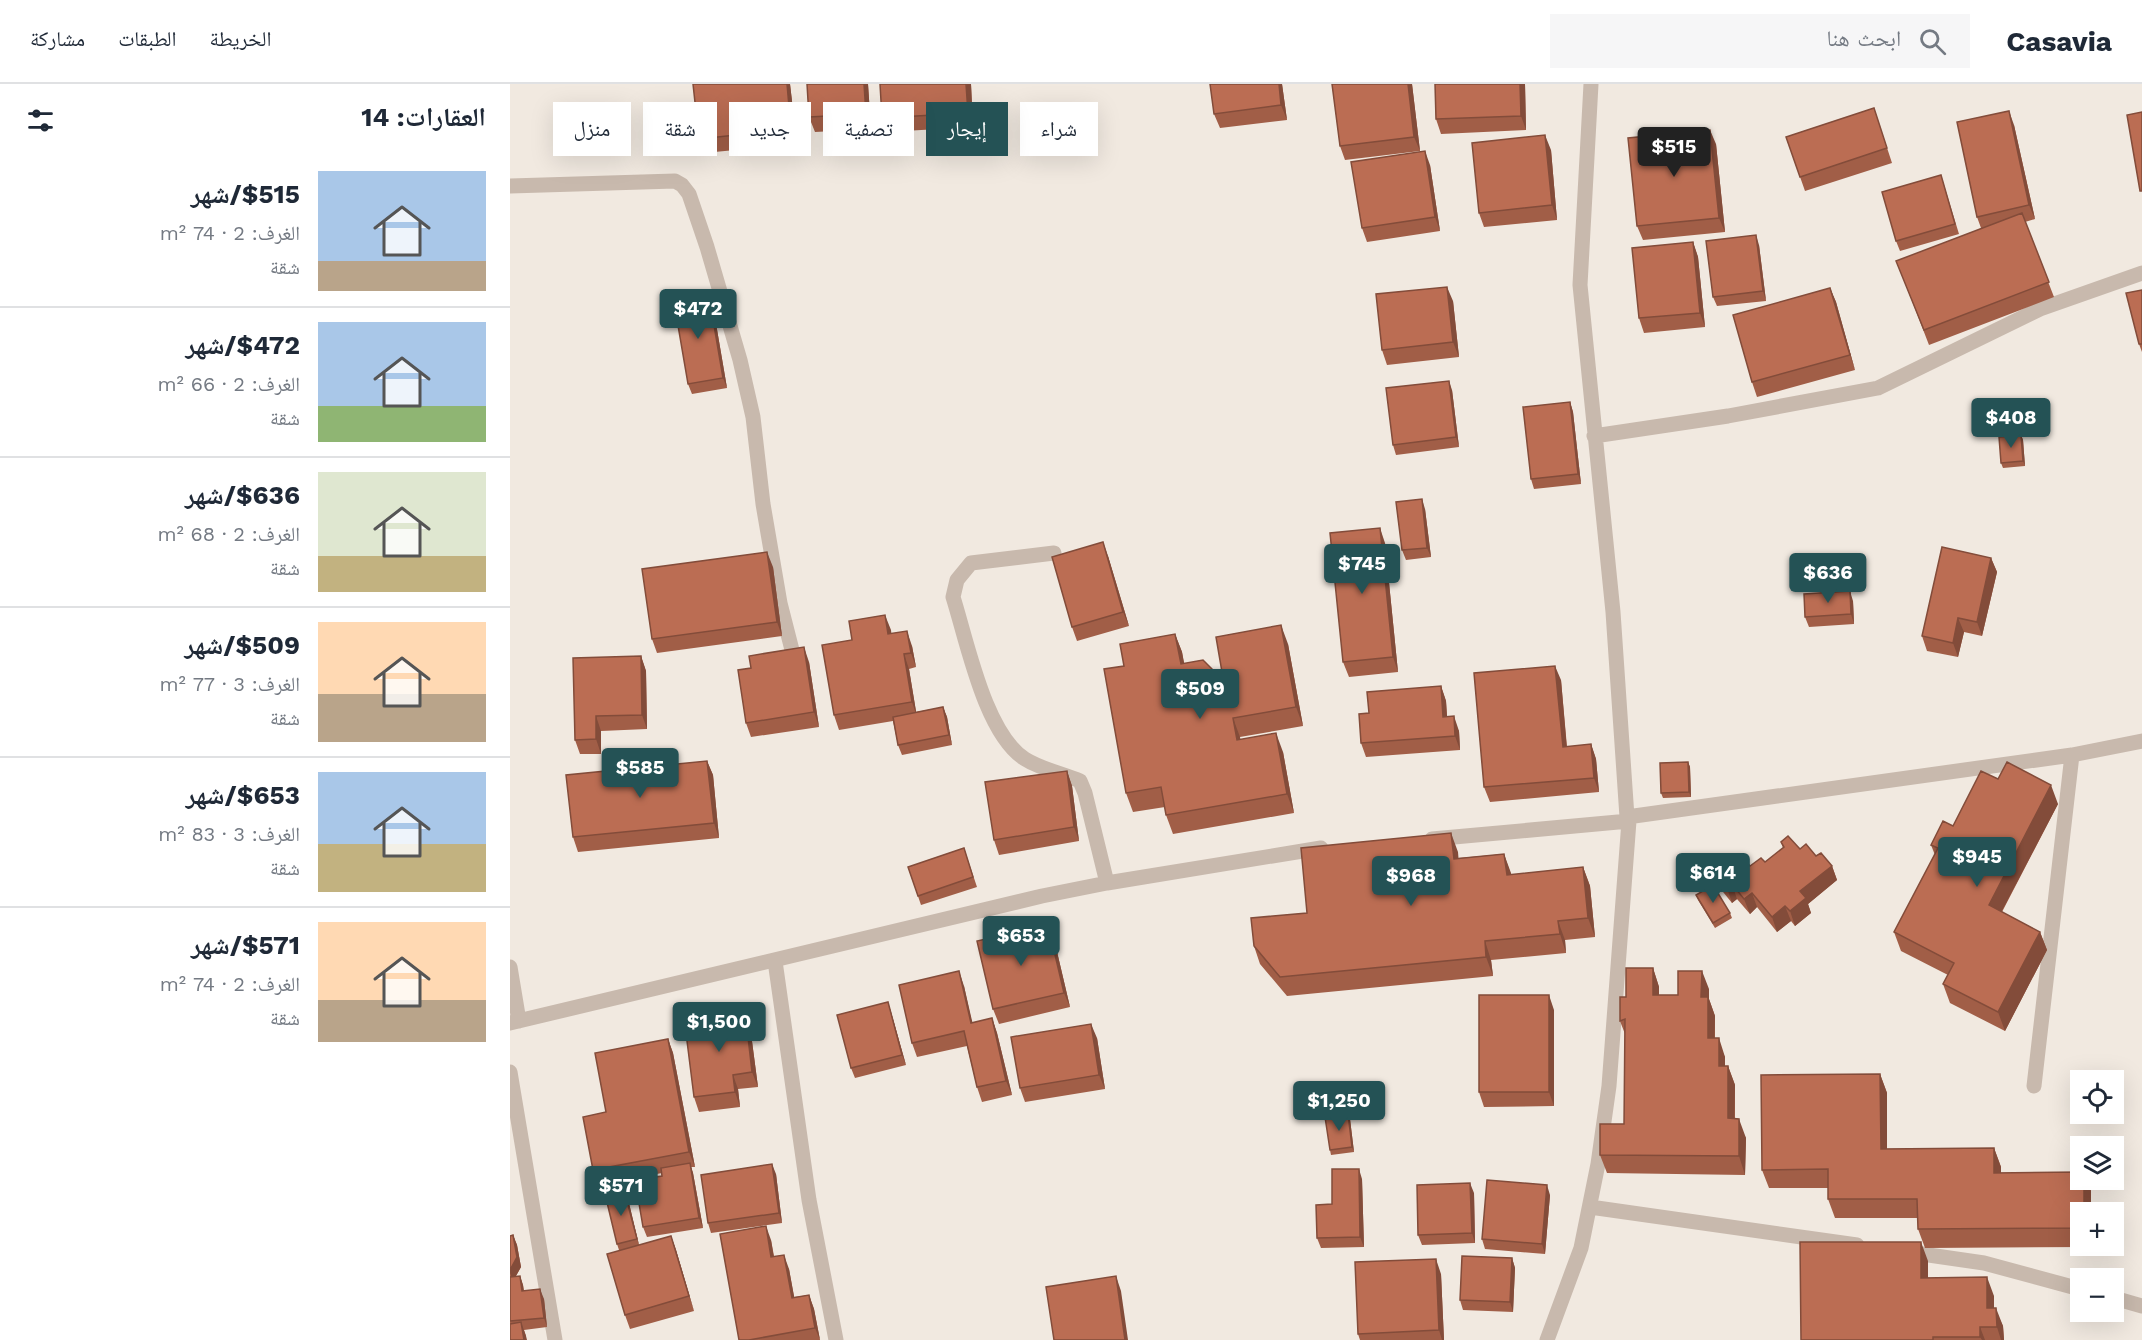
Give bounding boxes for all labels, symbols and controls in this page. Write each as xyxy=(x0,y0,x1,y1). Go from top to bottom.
search box xyxy=(1550,14,1970,68)
icon: search xyxy=(1916,25,1949,58)
text: Casavia xyxy=(2006,25,2112,58)
text: مشاركة xyxy=(30,26,85,51)
text: الطبقات xyxy=(118,26,177,51)
text: الخريطة xyxy=(210,26,271,51)
text: ابحث هنا xyxy=(1827,26,1901,51)
text: العقارات: 14 xyxy=(361,102,486,132)
chip: منزل xyxy=(553,102,631,156)
chip: شقة xyxy=(643,102,717,156)
chip: جديد xyxy=(729,102,811,156)
chip: تصفية xyxy=(823,102,914,156)
chip: إيجار xyxy=(926,102,1008,156)
chip: شراء xyxy=(1020,102,1098,156)
icon: filters xyxy=(24,104,57,137)
pin: $515 xyxy=(1638,127,1710,178)
text: $515 xyxy=(1652,134,1696,158)
text: $515/شهر xyxy=(191,179,300,209)
icon: home xyxy=(366,195,438,267)
text: الغرف: 2 · 74 m² xyxy=(160,221,300,245)
text: شقة xyxy=(270,255,300,279)
pin: $472 xyxy=(662,289,734,340)
text: $472 xyxy=(674,296,722,320)
text: $472/شهر xyxy=(186,330,300,360)
icon: home xyxy=(366,346,438,418)
text: الغرف: 2 · 66 m² xyxy=(158,372,300,396)
pin: $408 xyxy=(1975,398,2047,449)
text: $408 xyxy=(1985,405,2037,429)
text: شقة xyxy=(270,406,300,430)
text: $636/شهر xyxy=(185,480,300,510)
icon: home xyxy=(366,496,438,568)
text: الغرف: 2 · 68 m² xyxy=(157,522,300,546)
pin: $745 xyxy=(1326,544,1398,595)
text: $745 xyxy=(1338,551,1386,575)
pin: $636 xyxy=(1792,553,1864,604)
text: شقة xyxy=(270,556,300,580)
text: $636 xyxy=(1803,560,1853,584)
text: $509/شهر xyxy=(184,630,300,660)
icon: home xyxy=(366,646,438,718)
pin: $509 xyxy=(1164,669,1236,720)
text: الغرف: 3 · 77 m² xyxy=(159,672,300,696)
text: $509 xyxy=(1175,676,1225,700)
text: شقة xyxy=(270,706,300,730)
pin: $585 xyxy=(604,748,676,799)
text: $585 xyxy=(616,755,664,779)
text: $653/شهر xyxy=(186,780,300,810)
icon: home xyxy=(366,796,438,868)
text: الغرف: 3 · 83 m² xyxy=(158,822,300,846)
pin: $945 xyxy=(1941,837,2013,888)
text: $945 xyxy=(1952,844,2002,868)
pin: $614 xyxy=(1677,853,1749,904)
text: شقة xyxy=(270,856,300,880)
pin: $968 xyxy=(1375,856,1447,907)
text: $614 xyxy=(1690,860,1736,884)
text: $968 xyxy=(1386,863,1436,887)
pin: $653 xyxy=(985,916,1057,967)
text: $653 xyxy=(997,923,1045,947)
text: $571/شهر xyxy=(191,930,300,960)
icon: home xyxy=(366,946,438,1018)
text: الغرف: 2 · 74 m² xyxy=(160,972,300,996)
pin: $1,500 xyxy=(670,1002,768,1053)
text: شقة xyxy=(270,1006,300,1030)
text: $1,500 xyxy=(687,1009,751,1033)
map controls xyxy=(2070,1070,2124,1322)
button: locate xyxy=(2070,1070,2124,1124)
pin: $1,250 xyxy=(1290,1081,1388,1132)
text: $1,250 xyxy=(1307,1088,1371,1112)
button: layers xyxy=(2070,1136,2124,1190)
pin: $571 xyxy=(585,1166,657,1217)
text: $571 xyxy=(599,1173,643,1197)
button: + xyxy=(2070,1202,2124,1256)
button: − xyxy=(2070,1268,2124,1322)

